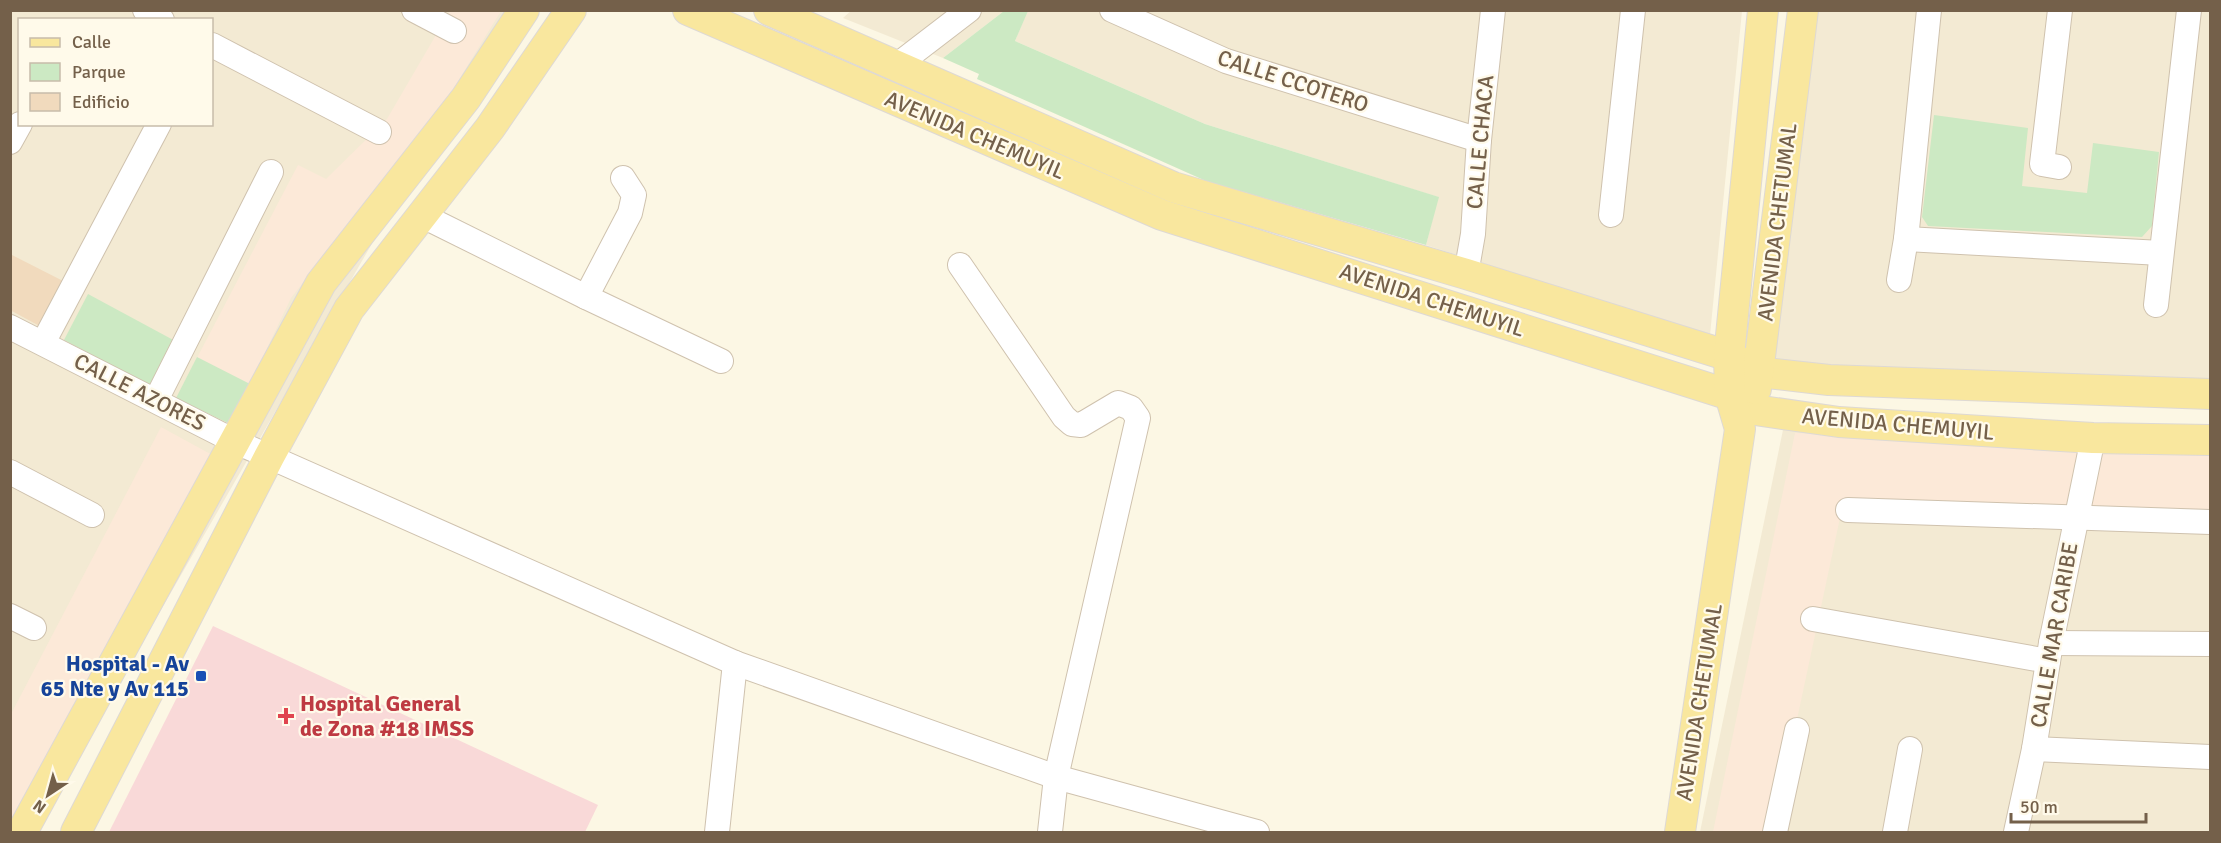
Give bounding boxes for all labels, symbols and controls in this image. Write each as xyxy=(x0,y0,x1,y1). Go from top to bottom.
legend xyxy=(18,18,213,126)
text: Calle xyxy=(72,31,111,53)
street label: CALLE CCOTERO xyxy=(1214,44,1372,118)
text: Parque xyxy=(72,61,126,83)
street label: CALLE CHACA xyxy=(1461,73,1499,210)
street label: AVENIDA CHEMUYIL xyxy=(881,85,1069,185)
text: Edificio xyxy=(72,91,130,113)
street label: AVENIDA CHETUMAL xyxy=(1751,121,1803,323)
street label: AVENIDA CHEMUYIL xyxy=(1336,257,1528,343)
street label: CALLE AZORES xyxy=(70,347,210,437)
street label: AVENIDA CHEMUYIL xyxy=(1801,402,1995,446)
street label: CALLE MAR CARIBE xyxy=(2024,540,2084,730)
street label: AVENIDA CHETUMAL xyxy=(1670,601,1728,803)
place label: Hospital - Av 65 Nte y Av 115 xyxy=(41,650,189,702)
marker: Hospital - Av 65 Nte y Av 115 xyxy=(194,669,208,683)
place label: Hospital General de Zona #18 IMSS xyxy=(300,690,474,742)
marker: Hospital General de Zona #18 IMSS xyxy=(277,707,295,725)
north arrow xyxy=(18,765,78,825)
scale bar xyxy=(2011,786,2146,824)
text: N xyxy=(29,795,50,818)
text: 50 m xyxy=(2020,796,2058,818)

